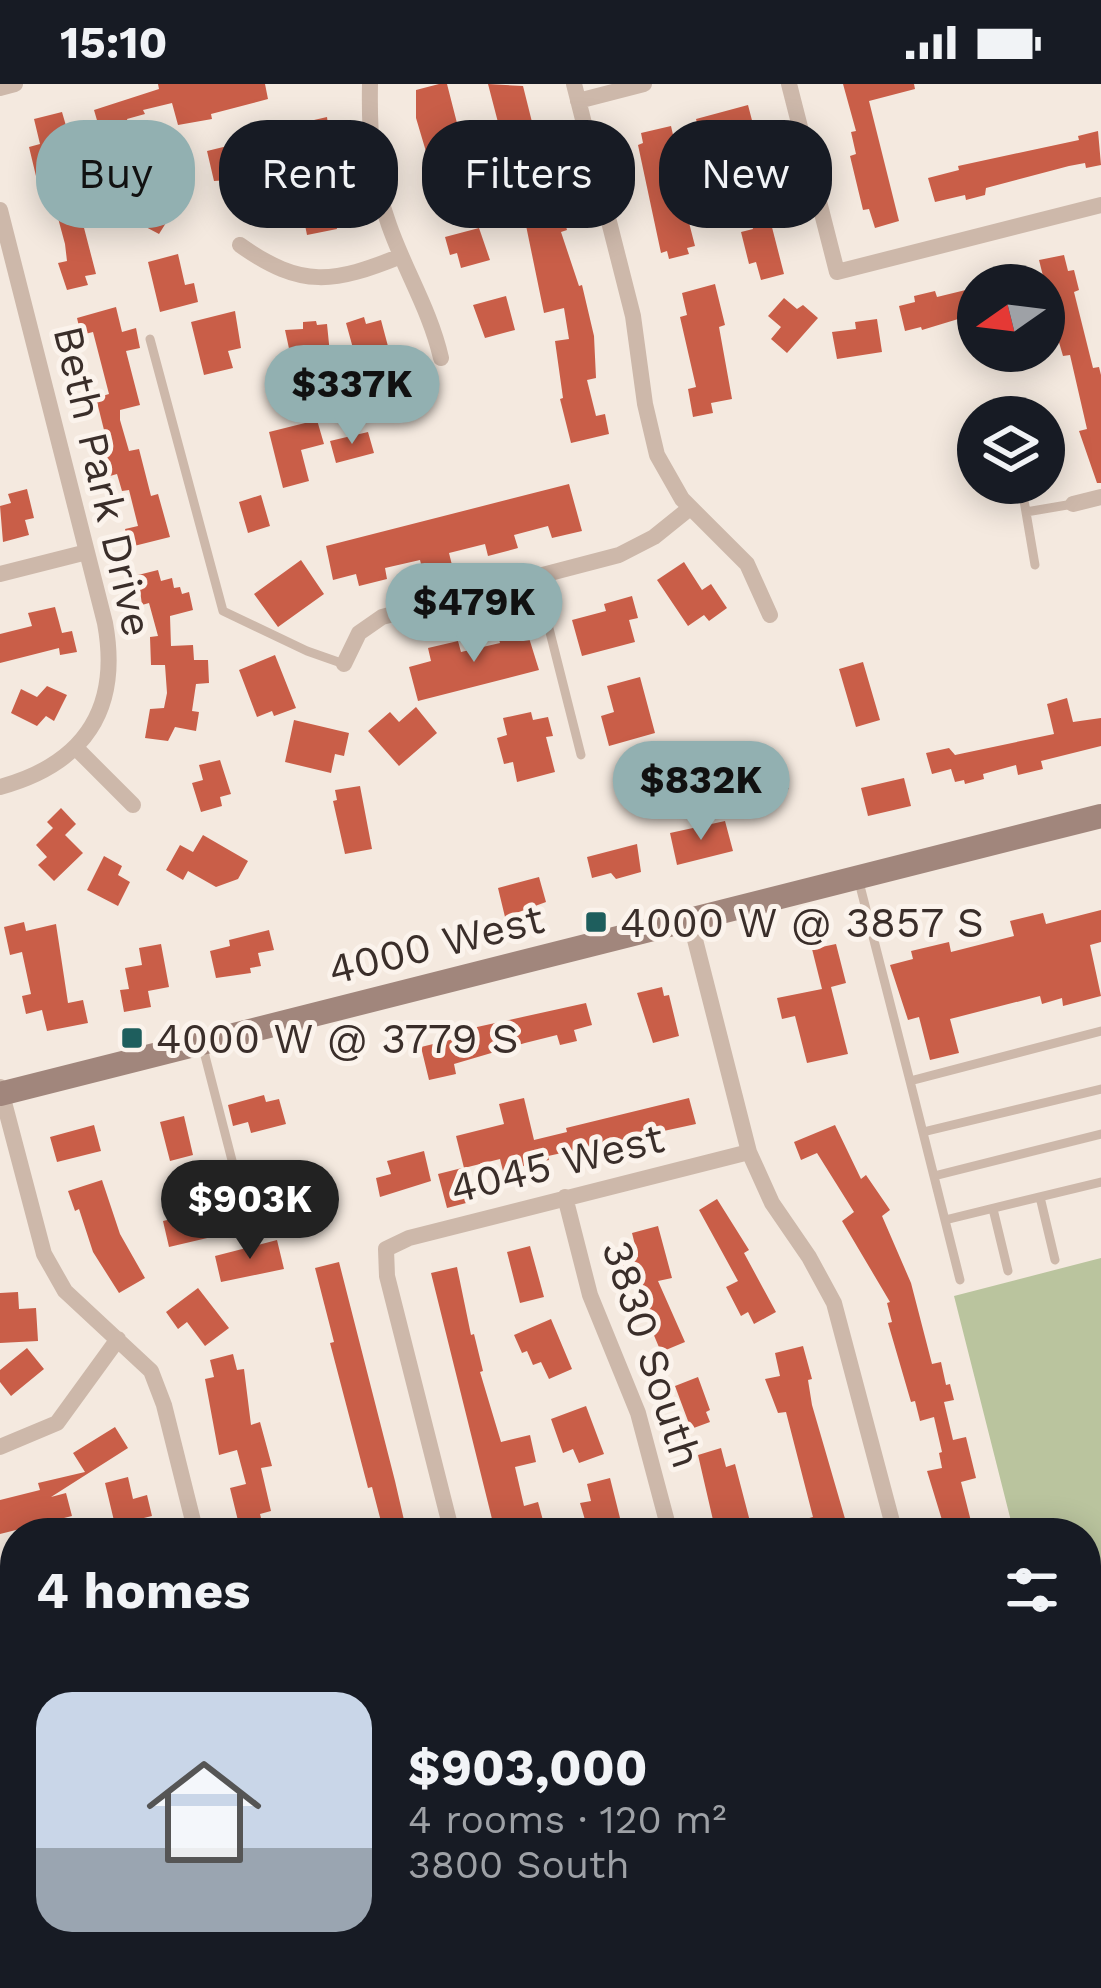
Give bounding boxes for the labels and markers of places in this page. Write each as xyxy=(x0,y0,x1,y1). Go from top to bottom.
pin: $337K xyxy=(268,345,436,447)
pin: $479K xyxy=(390,563,558,665)
pin: $832K xyxy=(617,741,785,843)
place label: 4000 W @ 3857 S xyxy=(620,898,984,947)
marker: 4000 W @ 3857 S xyxy=(583,909,609,935)
place label: 4000 W @ 3779 S xyxy=(156,1014,519,1063)
marker: 4000 W @ 3779 S xyxy=(119,1025,145,1051)
pin: $903K xyxy=(166,1160,334,1262)

